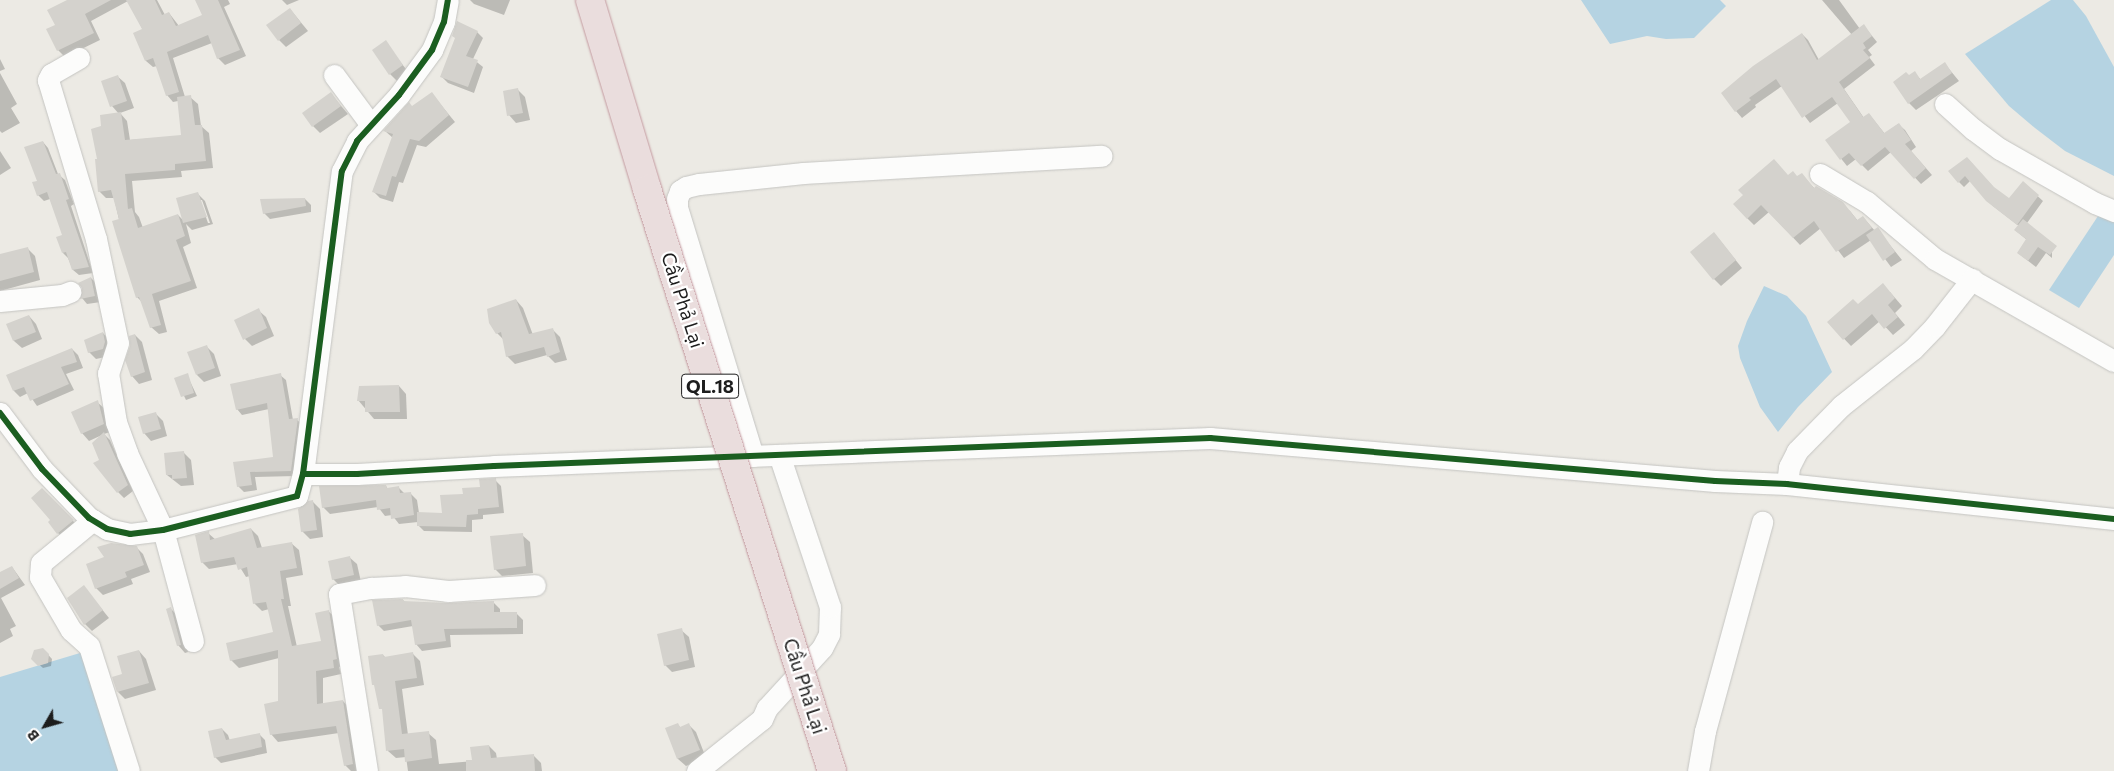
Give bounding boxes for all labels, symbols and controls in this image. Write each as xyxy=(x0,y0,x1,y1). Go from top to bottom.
street label: Cầu Phả Lại xyxy=(657,249,709,351)
road number: QL.18 xyxy=(680,371,740,402)
street label: Cầu Phả Lại xyxy=(779,635,831,737)
north arrow xyxy=(20,701,70,751)
text: B xyxy=(23,727,42,744)

